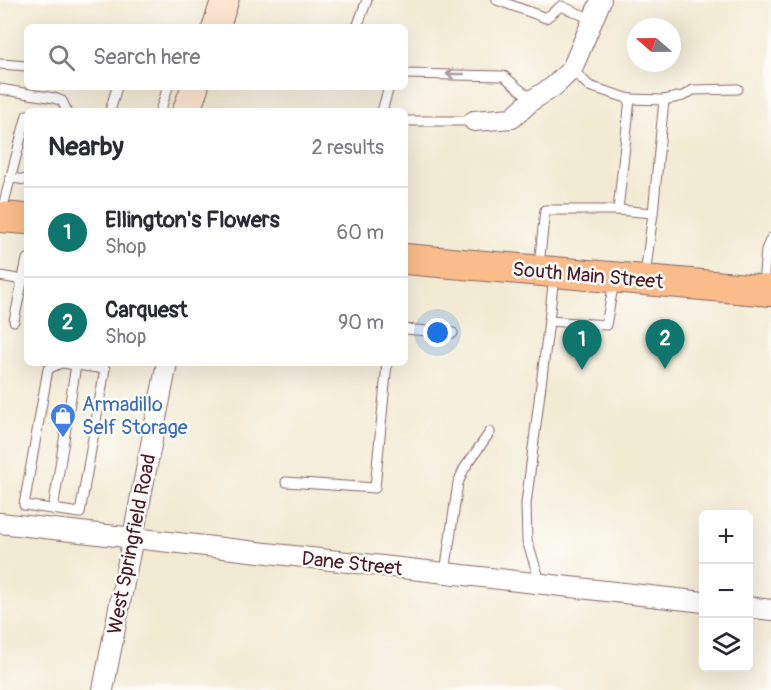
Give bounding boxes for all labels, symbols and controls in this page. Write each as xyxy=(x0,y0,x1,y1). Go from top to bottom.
north arrow xyxy=(627,18,681,72)
search box xyxy=(24,24,408,90)
icon: search xyxy=(45,41,78,74)
text: Search here xyxy=(93,43,200,71)
one-way arrow xyxy=(445,68,465,80)
text: Nearby xyxy=(48,131,124,163)
text: 2 results xyxy=(312,135,384,160)
text: Ellington's Flowers xyxy=(105,206,279,234)
text: 1 xyxy=(64,220,71,245)
text: 60 m xyxy=(337,220,384,245)
text: Shop xyxy=(105,234,146,259)
street label: South Main Street xyxy=(512,256,665,295)
text: Carquest xyxy=(105,296,188,324)
text: 2 xyxy=(62,310,73,335)
text: 90 m xyxy=(338,310,384,335)
your location xyxy=(423,318,452,347)
pin: 1 xyxy=(562,320,602,370)
pin: 2 xyxy=(646,320,684,369)
text: Shop xyxy=(105,324,146,349)
place label: Armadillo Self Storage xyxy=(82,392,188,440)
shop icon: Armadillo Self Storage xyxy=(48,401,78,439)
street label: West Springfield Road xyxy=(102,452,161,636)
map controls xyxy=(699,510,753,672)
button: + xyxy=(699,510,753,564)
street label: Dane Street xyxy=(300,546,404,581)
button: − xyxy=(699,564,753,618)
button: layers xyxy=(699,618,753,672)

